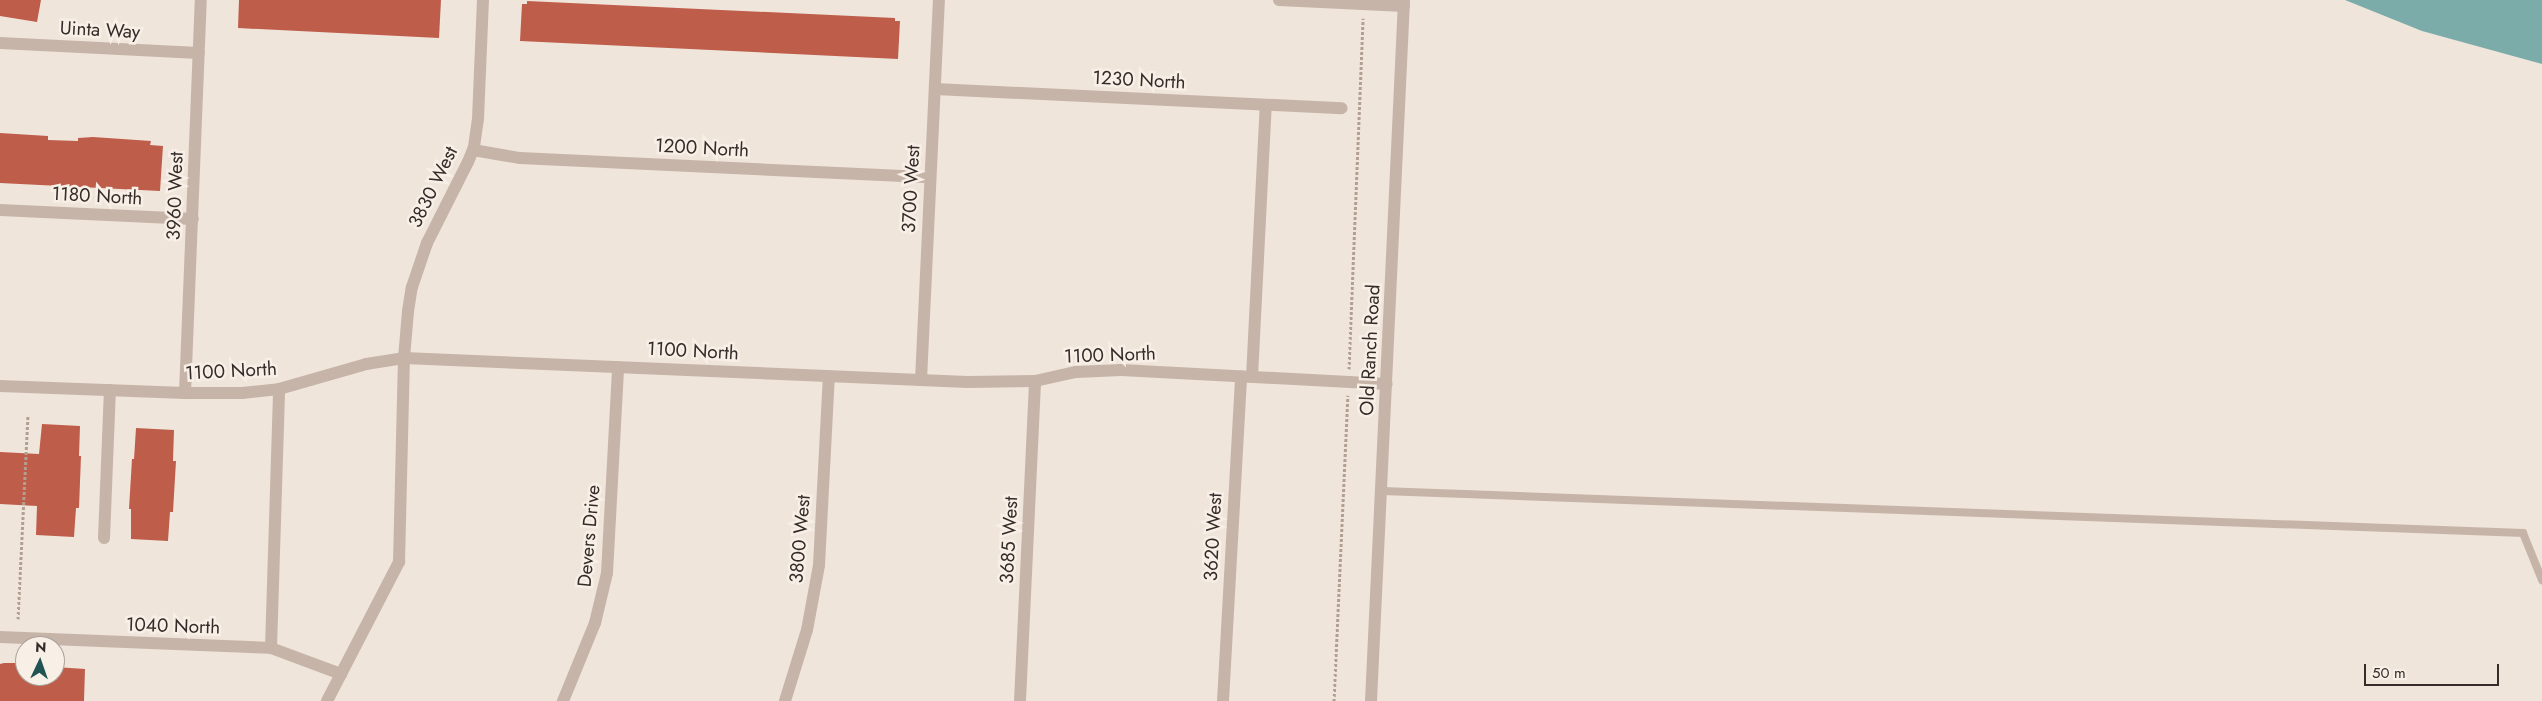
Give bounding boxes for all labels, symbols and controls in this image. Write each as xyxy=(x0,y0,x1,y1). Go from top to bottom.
street label: Uinta Way xyxy=(59,17,141,43)
street label: 1230 North xyxy=(1092,66,1186,94)
street label: 1200 North xyxy=(654,134,750,162)
street label: 3830 West xyxy=(404,143,462,231)
street label: 3700 West xyxy=(897,145,925,233)
street label: 3960 West xyxy=(162,151,188,241)
street label: 1180 North xyxy=(51,182,143,210)
street label: Old Ranch Road xyxy=(1355,284,1385,416)
street label: 1100 North xyxy=(647,337,739,365)
street label: 1100 North xyxy=(1064,342,1156,368)
street label: 1100 North xyxy=(185,357,277,385)
street label: Devers Drive xyxy=(573,484,605,588)
street label: 3620 West xyxy=(1199,492,1227,582)
street label: 3800 West xyxy=(785,494,815,584)
street label: 3685 West xyxy=(995,496,1023,584)
street label: 1040 North xyxy=(125,613,221,639)
north arrow xyxy=(15,636,65,686)
text: N xyxy=(35,637,47,657)
scale bar xyxy=(2367,654,2502,686)
text: 50 m xyxy=(2372,662,2406,684)

